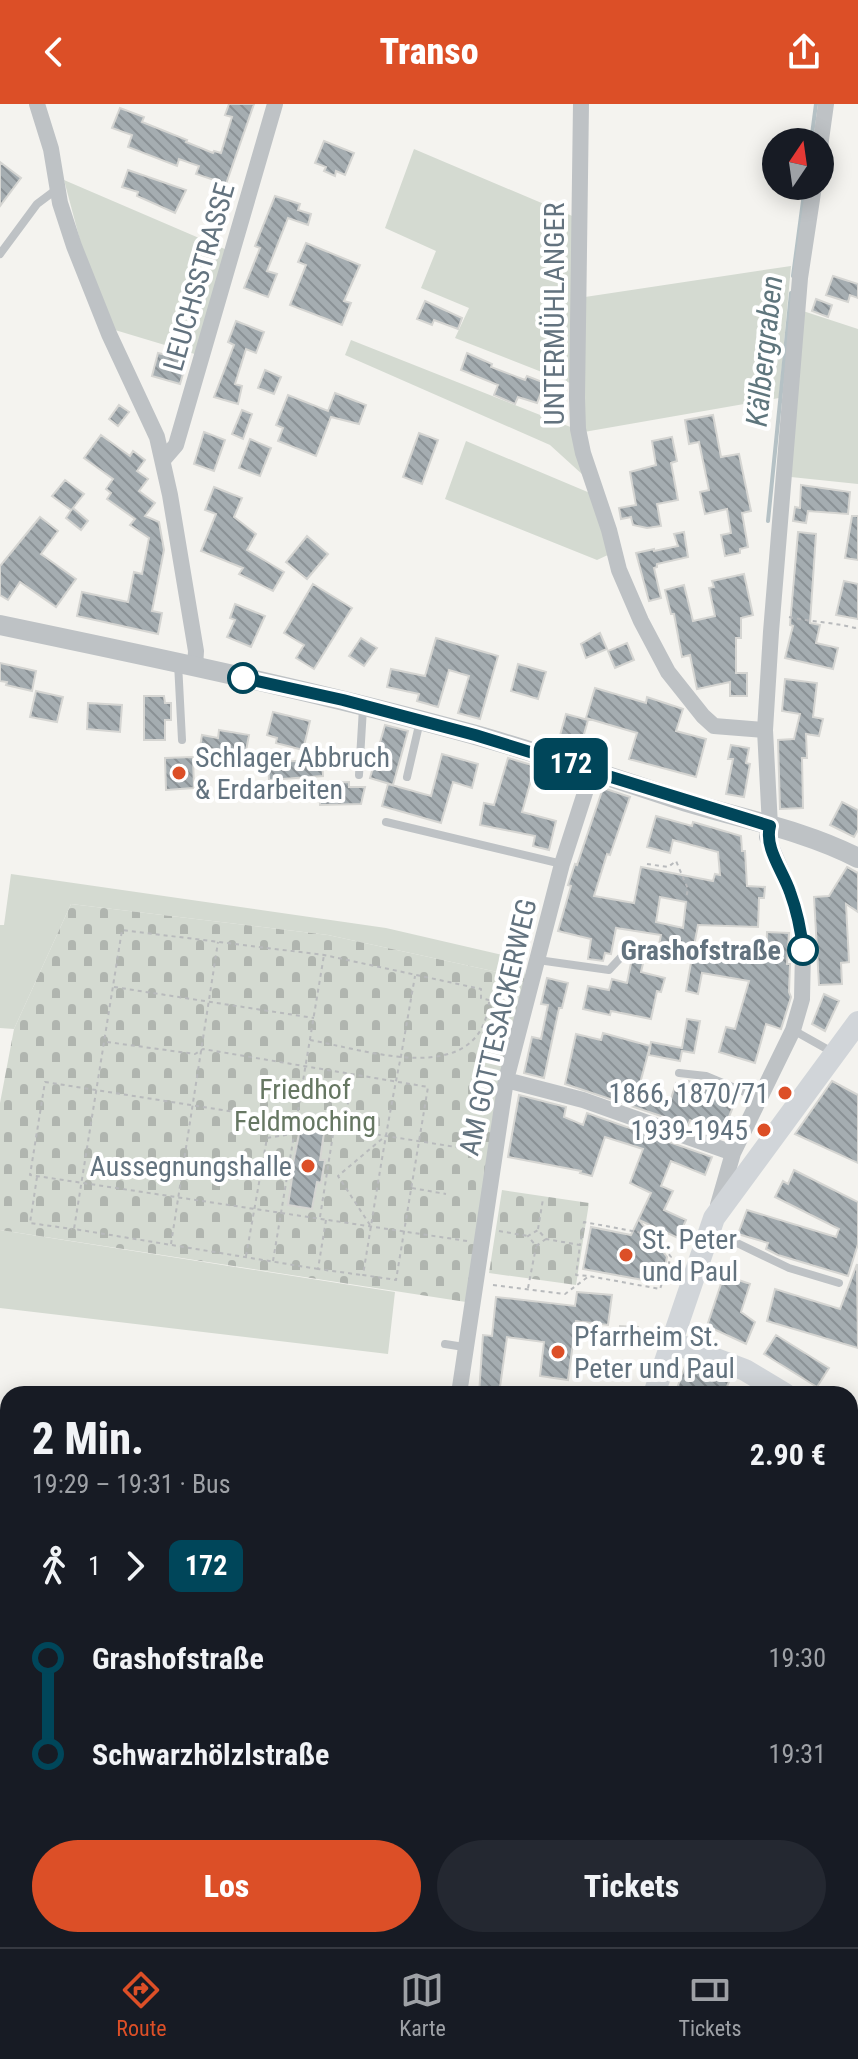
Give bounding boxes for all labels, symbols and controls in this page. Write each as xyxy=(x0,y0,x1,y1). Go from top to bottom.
icon: back xyxy=(32,30,76,74)
icon: share xyxy=(782,30,826,74)
text: Transo xyxy=(379,31,479,73)
north arrow xyxy=(762,128,834,200)
map controls xyxy=(762,128,834,200)
street label: LEUCHSSTRASSE xyxy=(156,179,242,375)
street label: UNTERMÜHLANGER xyxy=(538,203,571,425)
water label: Kälbergraben xyxy=(739,274,789,428)
unlabelled marker xyxy=(228,663,258,693)
line badge: 172 xyxy=(525,738,617,790)
place label: Schlager Abbruch & Erdarbeiten xyxy=(195,741,390,806)
text: 172 xyxy=(550,747,592,780)
marker: Schlager Abbruch & Erdarbeiten xyxy=(170,764,188,782)
street label: AM GOTTESACKERWEG xyxy=(452,896,544,1158)
place label: Grashofstraße xyxy=(621,934,781,967)
marker: Grashofstraße xyxy=(788,935,818,965)
park label: Friedhof Feldmoching xyxy=(234,1073,376,1138)
place label: 1866, 1870/71 xyxy=(608,1077,769,1110)
marker: 1866, 1870/71 xyxy=(776,1084,794,1102)
place label: 1939-1945 xyxy=(630,1114,748,1147)
marker: 1939-1945 xyxy=(755,1121,773,1139)
place label: Aussegnungshalle xyxy=(90,1150,292,1183)
marker: Aussegnungshalle xyxy=(299,1157,317,1175)
place label: St. Peter und Paul xyxy=(642,1223,738,1288)
marker: St. Peter und Paul xyxy=(617,1246,635,1264)
place label: Pfarrheim St. Peter und Paul xyxy=(574,1320,735,1385)
marker: Pfarrheim St. Peter und Paul xyxy=(549,1343,567,1361)
text: 2 Min. xyxy=(32,1413,144,1465)
text: 2.90 € xyxy=(750,1437,826,1472)
text: 19:29 – 19:31 · Bus xyxy=(32,1469,231,1499)
icon: walk xyxy=(32,1544,76,1588)
icon: forward xyxy=(113,1544,157,1588)
text: 172 xyxy=(185,1549,227,1582)
text: 1 xyxy=(88,1551,101,1581)
text: Grashofstraße xyxy=(92,1641,264,1676)
text: 19:30 xyxy=(769,1643,826,1673)
text: Schwarzhölzlstraße xyxy=(92,1737,329,1772)
text: 19:31 xyxy=(769,1739,826,1769)
button: Los xyxy=(32,1840,421,1932)
button: Tickets xyxy=(437,1840,826,1932)
tab: Route xyxy=(116,1968,167,2041)
tab: Karte xyxy=(399,1968,446,2041)
tab: Tickets xyxy=(678,1968,742,2041)

